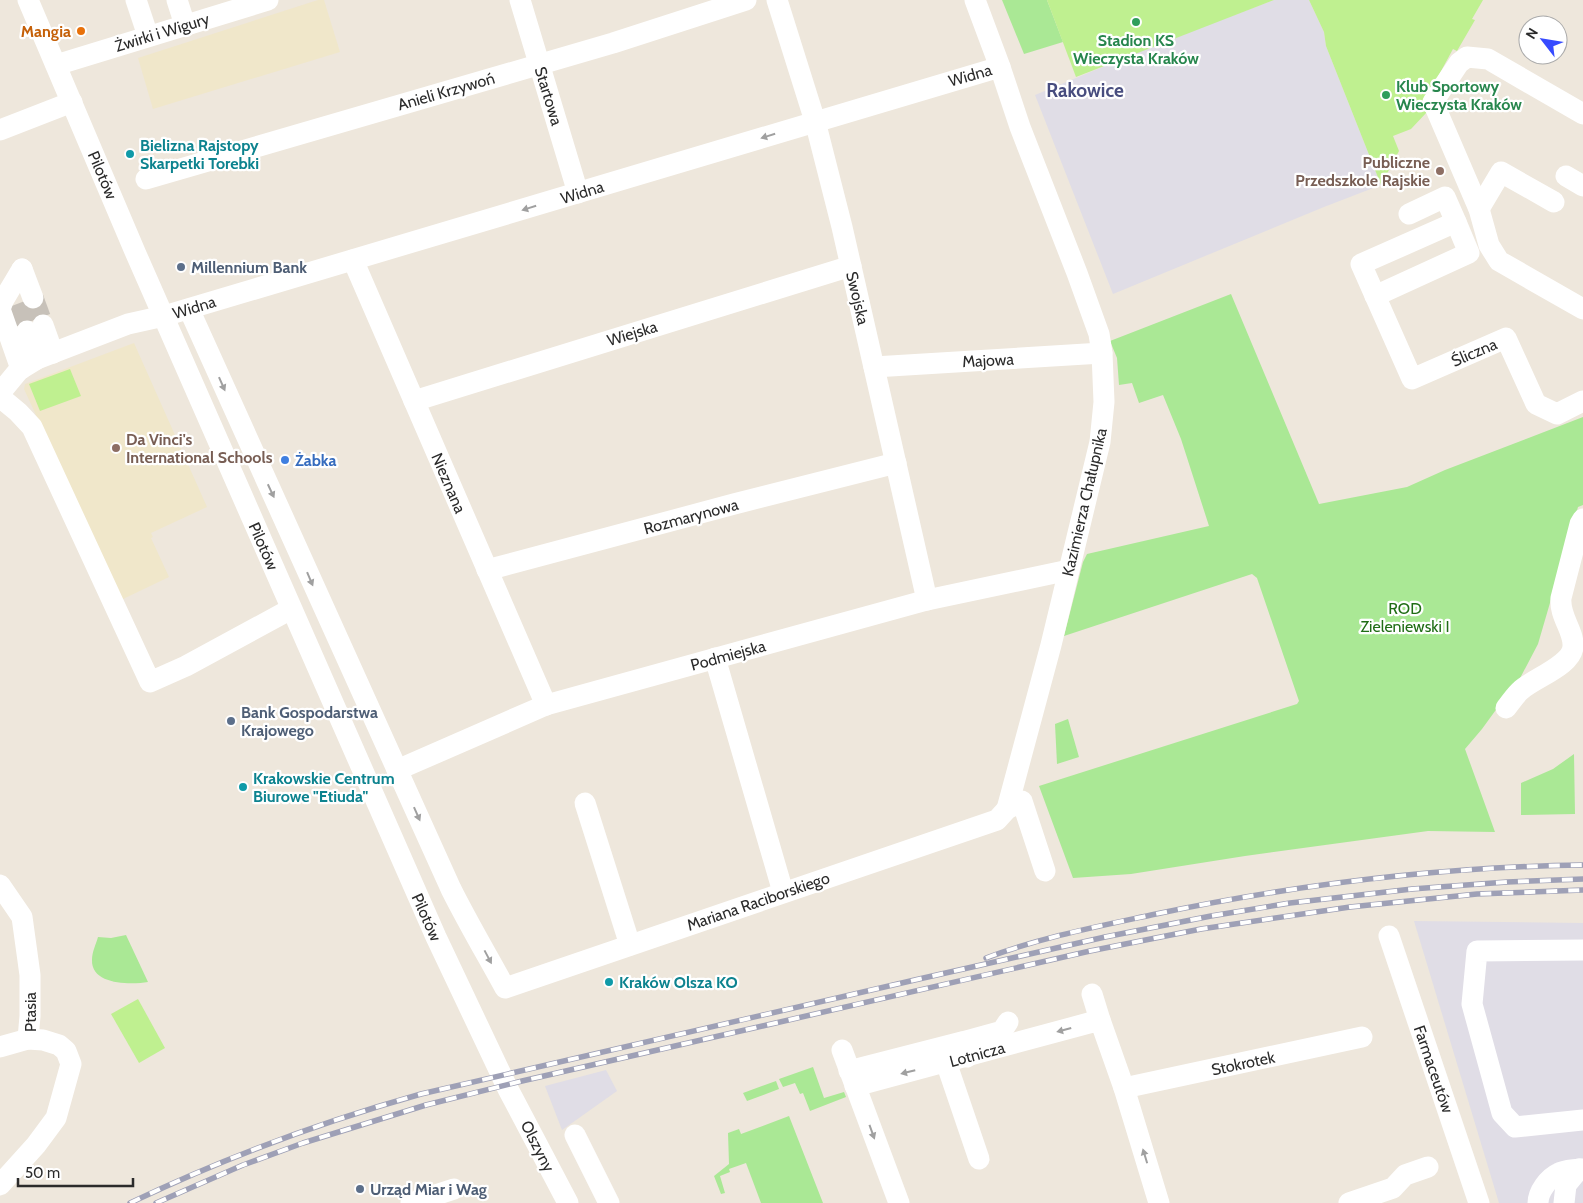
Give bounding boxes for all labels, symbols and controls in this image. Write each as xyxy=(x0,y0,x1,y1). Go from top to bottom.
street label: Żwirki i Wigury xyxy=(113,9,212,56)
north arrow xyxy=(1518,15,1568,65)
marker: Stadion KS Wieczysta Kraków xyxy=(1130,16,1142,28)
place label: Mangia xyxy=(21,22,71,41)
text: N xyxy=(1522,24,1542,42)
marker: Mangia xyxy=(75,25,87,37)
place label: Stadion KS Wieczysta Kraków xyxy=(1073,31,1199,68)
street label: Widna xyxy=(946,60,994,91)
street label: Startowa xyxy=(531,64,567,128)
street label: Anieli Krzywoń xyxy=(395,69,497,114)
place label: Klub Sportowy Wieczysta Kraków xyxy=(1396,77,1522,114)
district label: Rakowice xyxy=(1046,79,1124,102)
marker: Klub Sportowy Wieczysta Kraków xyxy=(1380,89,1392,101)
one-way arrow xyxy=(760,132,775,140)
place label: Bielizna Rajstopy Skarpetki Torebki xyxy=(140,136,259,173)
street label: Pilotów xyxy=(84,148,121,203)
marker: Bielizna Rajstopy Skarpetki Torebki xyxy=(124,148,136,160)
place label: Publiczne Przedszkole Rajskie xyxy=(1295,153,1430,190)
marker: Publiczne Przedszkole Rajskie xyxy=(1434,165,1446,177)
street label: Widna xyxy=(558,177,606,208)
one-way arrow xyxy=(521,204,536,212)
place label: Millennium Bank xyxy=(191,258,307,277)
marker: Millennium Bank xyxy=(175,261,187,273)
street label: Swojska xyxy=(842,270,873,327)
street label: Widna xyxy=(170,292,218,323)
street label: Wiejska xyxy=(605,317,660,350)
street label: Śliczna xyxy=(1448,334,1500,371)
street label: Majowa xyxy=(962,350,1015,371)
one-way arrow xyxy=(219,377,227,391)
street label: Kazimierza Chałupnika xyxy=(1058,426,1111,578)
place label: Da Vinci's International Schools xyxy=(126,430,273,467)
marker: Da Vinci's International Schools xyxy=(110,442,122,454)
street label: Nieznana xyxy=(427,450,470,516)
place label: Żabka xyxy=(295,451,337,470)
marker: Żabka xyxy=(279,454,291,466)
one-way arrow xyxy=(267,484,275,498)
street label: Rozmarynowa xyxy=(642,495,741,538)
street label: Pilotów xyxy=(245,519,283,573)
one-way arrow xyxy=(307,572,315,586)
park label: ROD Zieleniewski I xyxy=(1360,599,1450,636)
street label: Podmiejska xyxy=(688,636,768,675)
place label: Bank Gospodarstwa Krajowego xyxy=(241,703,378,740)
marker: Bank Gospodarstwa Krajowego xyxy=(225,715,237,727)
place label: Krakowskie Centrum Biurowe "Etiuda" xyxy=(253,769,395,806)
marker: Krakowskie Centrum Biurowe "Etiuda" xyxy=(237,781,249,793)
one-way arrow xyxy=(413,807,421,821)
street label: Mariana Raciborskiego xyxy=(684,868,832,935)
street label: Pilotów xyxy=(408,890,446,944)
one-way arrow xyxy=(484,949,492,964)
place label: Kraków Olsza KO xyxy=(619,973,738,992)
marker: Kraków Olsza KO xyxy=(603,976,615,988)
street label: Ptasia xyxy=(21,992,40,1032)
street label: Farmaceutów xyxy=(1410,1023,1457,1116)
one-way arrow xyxy=(1057,1026,1072,1034)
street label: Lotnicza xyxy=(947,1038,1007,1071)
street label: Stokrotek xyxy=(1210,1047,1277,1079)
one-way arrow xyxy=(900,1069,915,1077)
street label: Olszyny xyxy=(517,1117,559,1175)
one-way arrow xyxy=(868,1125,876,1139)
one-way arrow xyxy=(1140,1149,1148,1164)
scale bar xyxy=(18,1156,132,1188)
text: 50 m xyxy=(25,1164,60,1182)
place label: Urząd Miar i Wag xyxy=(370,1180,487,1199)
marker: Urząd Miar i Wag xyxy=(354,1183,366,1195)

